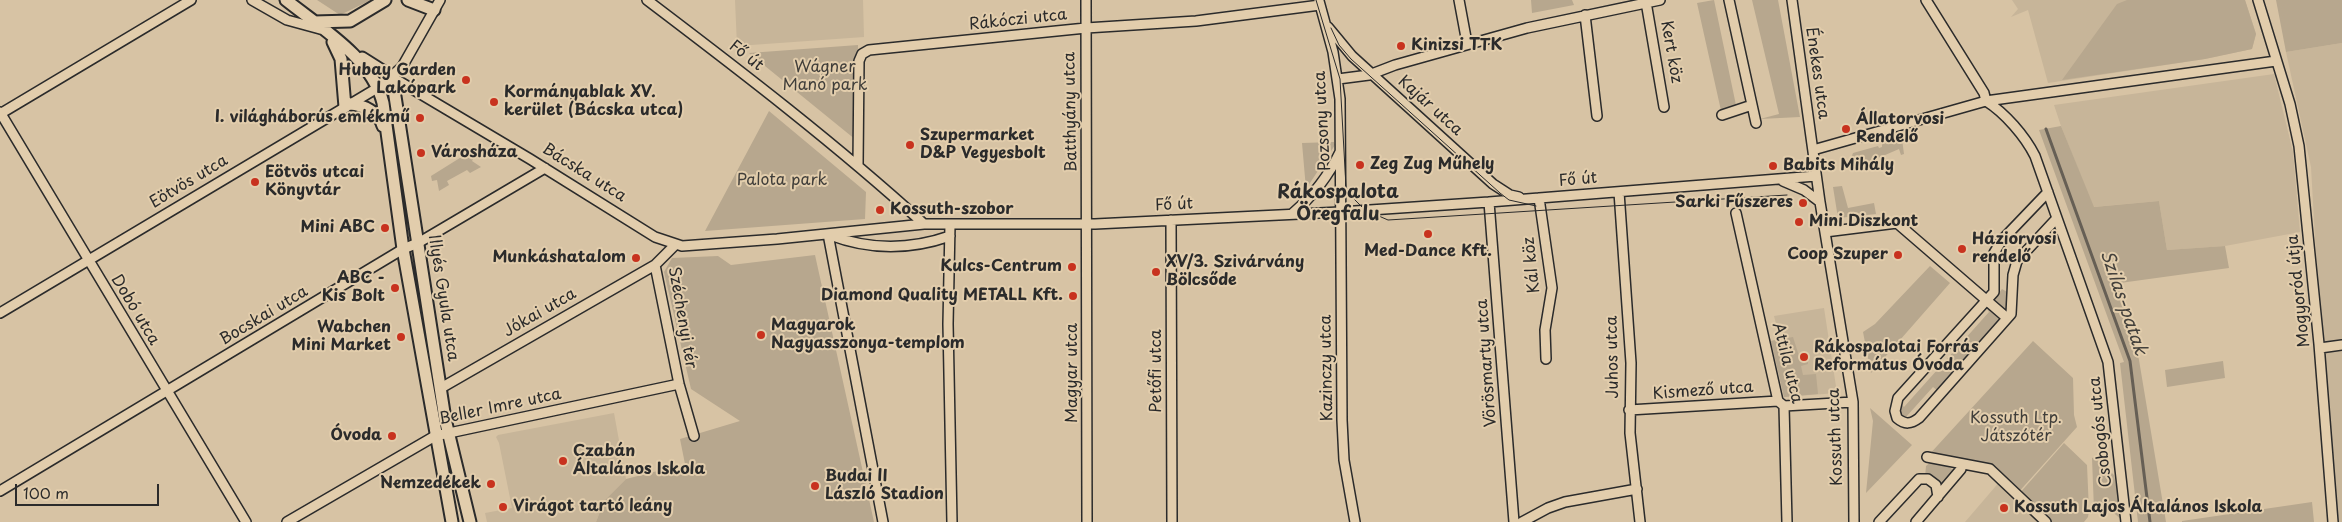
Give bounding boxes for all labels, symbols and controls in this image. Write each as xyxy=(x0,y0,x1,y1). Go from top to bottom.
street label: Rákóczi utca xyxy=(968,5,1068,35)
street label: Kert köz xyxy=(1656,19,1686,85)
street label: Énekes utca xyxy=(1801,26,1833,120)
place label: Kinizsi TTK xyxy=(1411,36,1502,56)
street label: Fő út xyxy=(725,37,767,75)
marker: Kinizsi TTK xyxy=(1395,40,1407,52)
street label: Batthyány utca xyxy=(1060,52,1082,172)
park label: Wágner Manó park xyxy=(782,58,868,96)
place label: Hubay Garden Lakópark xyxy=(339,61,456,99)
street label: Pozsony utca xyxy=(1311,71,1335,171)
street label: Kajár utca xyxy=(1394,72,1466,140)
marker: Hubay Garden Lakópark xyxy=(460,74,472,86)
place label: Kormányablak XV. kerület (Bácska utca) xyxy=(504,83,683,121)
marker: Kormányablak XV. kerület (Bácska utca) xyxy=(488,96,500,108)
place label: I. világháborús emlékmű xyxy=(215,108,410,128)
place label: Állatorvosi Rendelő xyxy=(1856,110,1944,148)
marker: I. világháborús emlékmű xyxy=(414,112,426,124)
marker: Állatorvosi Rendelő xyxy=(1840,123,1852,135)
place label: Szupermarket D&P Vegyesbolt xyxy=(920,126,1046,164)
marker: Szupermarket D&P Vegyesbolt xyxy=(904,139,916,151)
street label: Bácska utca xyxy=(539,140,629,206)
place label: Városháza xyxy=(431,143,518,163)
marker: Városháza xyxy=(415,147,427,159)
street label: Eötvös utca xyxy=(147,151,231,213)
place label: Zeg Zug Műhely xyxy=(1370,155,1494,175)
place label: Babits Mihály xyxy=(1783,156,1894,176)
marker: Zeg Zug Műhely xyxy=(1354,159,1366,171)
marker: Babits Mihály xyxy=(1767,160,1779,172)
place label: Eötvös utcai Könyvtár xyxy=(265,163,364,201)
street label: Fő út xyxy=(1558,169,1598,191)
park label: Palota park xyxy=(737,171,827,191)
marker: Eötvös utcai Könyvtár xyxy=(249,176,261,188)
district label: Rákospalota Öregfalu xyxy=(1277,182,1399,226)
place label: Sarki Fűszeres xyxy=(1675,193,1793,213)
street label: Fő út xyxy=(1154,194,1194,216)
marker: Sarki Fűszeres xyxy=(1797,197,1809,209)
place label: Kossuth-szobor xyxy=(890,200,1013,220)
marker: Kossuth-szobor xyxy=(874,204,886,216)
place label: Mini Diszkont xyxy=(1809,212,1918,232)
marker: Mini Diszkont xyxy=(1793,216,1805,228)
place label: Mini ABC xyxy=(301,218,375,238)
marker: Mini ABC xyxy=(379,222,391,234)
marker: Med-Dance Kft. xyxy=(1422,228,1434,240)
place label: Háziorvosi rendelő xyxy=(1972,230,2057,268)
street label: Illyés Gyula utca xyxy=(424,233,462,363)
street label: Mogyoród útja xyxy=(2284,234,2314,348)
street label: Kál köz xyxy=(1519,236,1545,294)
place label: Med-Dance Kft. xyxy=(1364,242,1492,262)
marker: Háziorvosi rendelő xyxy=(1956,243,1968,255)
place label: Coop Szuper xyxy=(1787,245,1888,265)
place label: Munkáshatalom xyxy=(492,248,626,268)
water label: Szilas-patak xyxy=(2095,248,2151,358)
marker: Coop Szuper xyxy=(1892,249,1904,261)
marker: Munkáshatalom xyxy=(630,252,642,264)
place label: XV/3. Szivárvány Bölcsőde xyxy=(1166,253,1304,291)
place label: Kulcs-Centrum xyxy=(940,257,1062,277)
marker: Kulcs-Centrum xyxy=(1066,261,1078,273)
street label: Széchenyi tér xyxy=(664,266,700,370)
marker: XV/3. Szivárvány Bölcsőde xyxy=(1150,266,1162,278)
place label: ABC - Kis Bolt xyxy=(322,269,385,307)
street label: Dobó utca xyxy=(107,271,163,349)
street label: Bocskai utca xyxy=(216,282,312,350)
marker: ABC - Kis Bolt xyxy=(389,282,401,294)
street label: Jókai utca xyxy=(500,284,580,342)
place label: Diamond Quality METALL Kft. xyxy=(821,286,1063,306)
marker: Diamond Quality METALL Kft. xyxy=(1067,290,1079,302)
street label: Vörösmarty utca xyxy=(1473,298,1501,428)
street label: Kazinczy utca xyxy=(1316,315,1338,421)
street label: Juhos utca xyxy=(1603,315,1623,399)
place label: Magyarok Nagyasszonya-templom xyxy=(771,316,965,354)
place label: Wabchen Mini Market xyxy=(292,318,391,356)
street label: Attila utca xyxy=(1768,321,1806,405)
street label: Magyar utca xyxy=(1063,323,1083,423)
marker: Magyarok Nagyasszonya-templom xyxy=(755,329,767,341)
street label: Petőfi utca xyxy=(1147,329,1167,413)
marker: Wabchen Mini Market xyxy=(395,331,407,343)
place label: Rákospalotai Forrás Református Óvoda xyxy=(1814,338,1979,376)
marker: Rákospalotai Forrás Református Óvoda xyxy=(1798,351,1810,363)
street label: Csobogós utca xyxy=(2086,376,2116,488)
street label: Kismező utca xyxy=(1652,378,1754,404)
street label: Beller Imre utca xyxy=(437,385,563,429)
street label: Kossuth utca xyxy=(1825,388,1847,486)
park label: Kossuth Ltp. Játszótér xyxy=(1970,409,2062,447)
place label: Óvoda xyxy=(331,426,382,446)
marker: Óvoda xyxy=(386,430,398,442)
place label: Czabán Általános Iskola xyxy=(573,442,705,480)
marker: Czabán Általános Iskola xyxy=(557,455,569,467)
place label: Budai II László Stadion xyxy=(825,467,944,505)
scale bar xyxy=(18,474,161,506)
place label: Nemzedékek xyxy=(380,474,481,494)
marker: Nemzedékek xyxy=(485,478,497,490)
marker: Budai II László Stadion xyxy=(809,480,821,492)
text: 100 m xyxy=(23,481,69,504)
place label: Virágot tartó leány xyxy=(513,497,672,517)
place label: Kossuth Lajos Általános Iskola xyxy=(2014,498,2262,518)
marker: Virágot tartó leány xyxy=(497,501,509,513)
marker: Kossuth Lajos Általános Iskola xyxy=(1998,502,2010,514)

